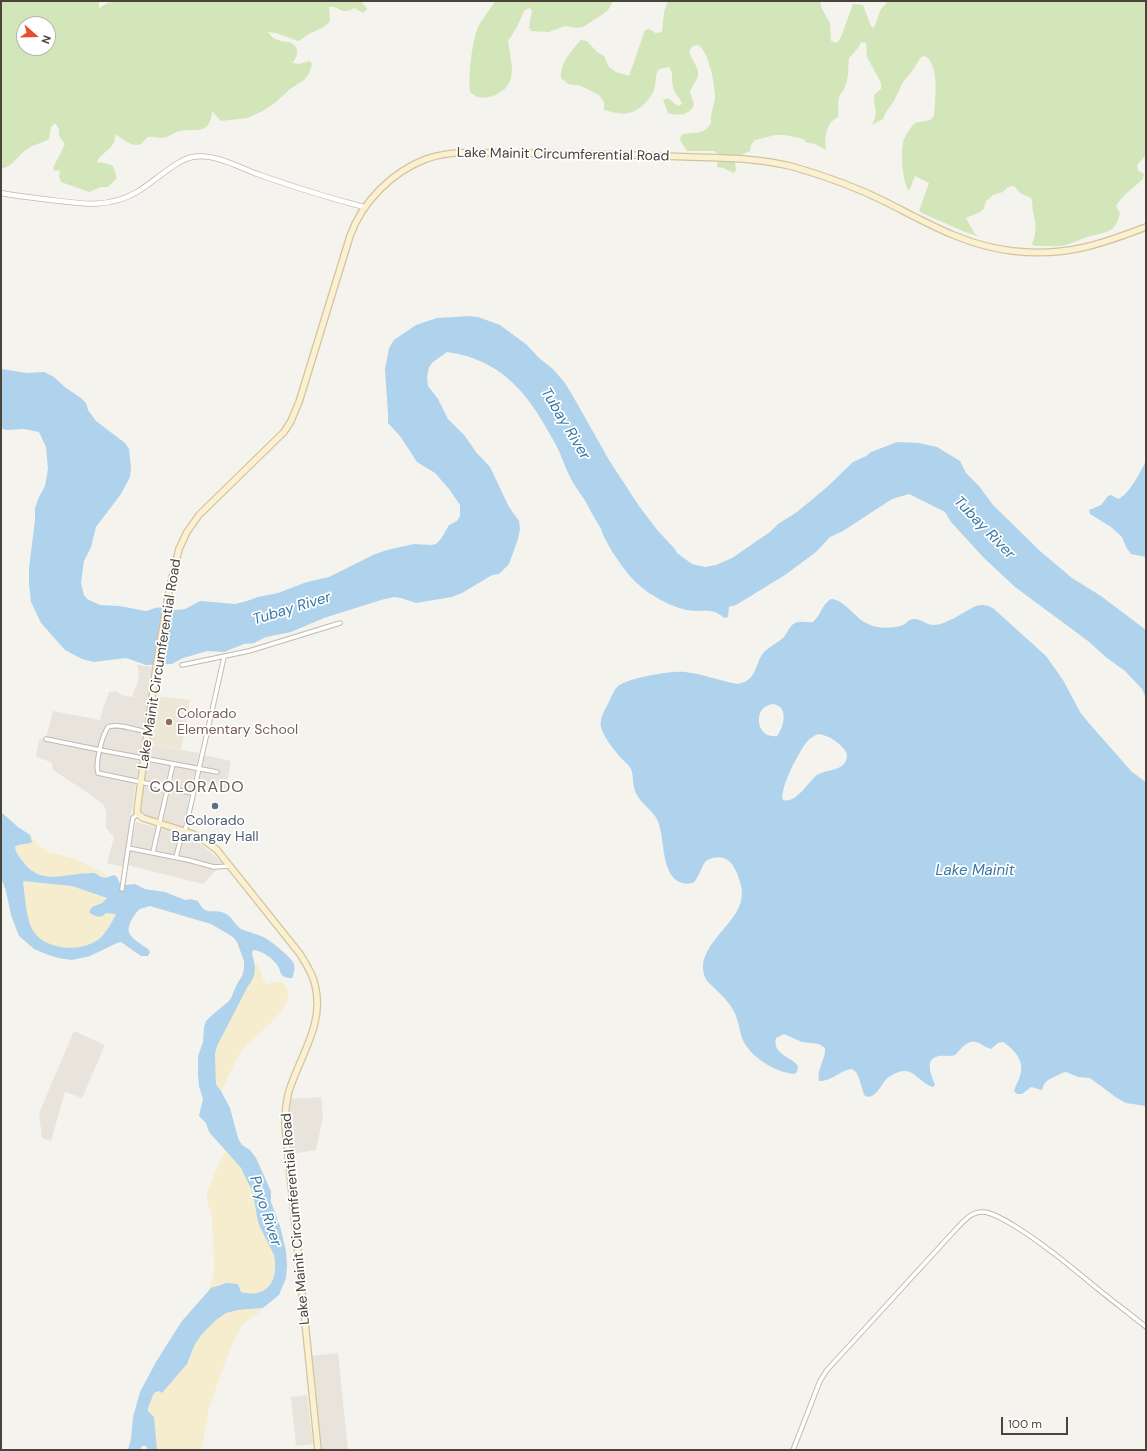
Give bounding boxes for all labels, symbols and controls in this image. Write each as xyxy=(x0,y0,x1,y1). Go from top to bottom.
north arrow xyxy=(16,16,56,56)
text: N xyxy=(38,34,54,46)
street label: Lake Mainit Circumferential Road xyxy=(457,145,669,165)
water label: Tubay River xyxy=(537,385,593,463)
water label: Tubay River xyxy=(949,493,1019,563)
street label: Lake Mainit Circumferential Road xyxy=(135,558,185,770)
water label: Tubay River xyxy=(251,589,333,629)
place label: Colorado Elementary School xyxy=(177,706,298,738)
marker: Colorado Elementary School xyxy=(164,717,174,727)
district label: COLORADO xyxy=(149,778,245,798)
marker: Colorado Barangay Hall xyxy=(210,801,220,811)
place label: Colorado Barangay Hall xyxy=(171,813,259,846)
water label: Lake Mainit xyxy=(936,862,1014,880)
street label: Lake Mainit Circumferential Road xyxy=(278,1112,314,1326)
water label: Puyo River xyxy=(245,1173,285,1249)
scale bar xyxy=(1003,1409,1070,1435)
text: 100 m xyxy=(1008,1416,1042,1432)

